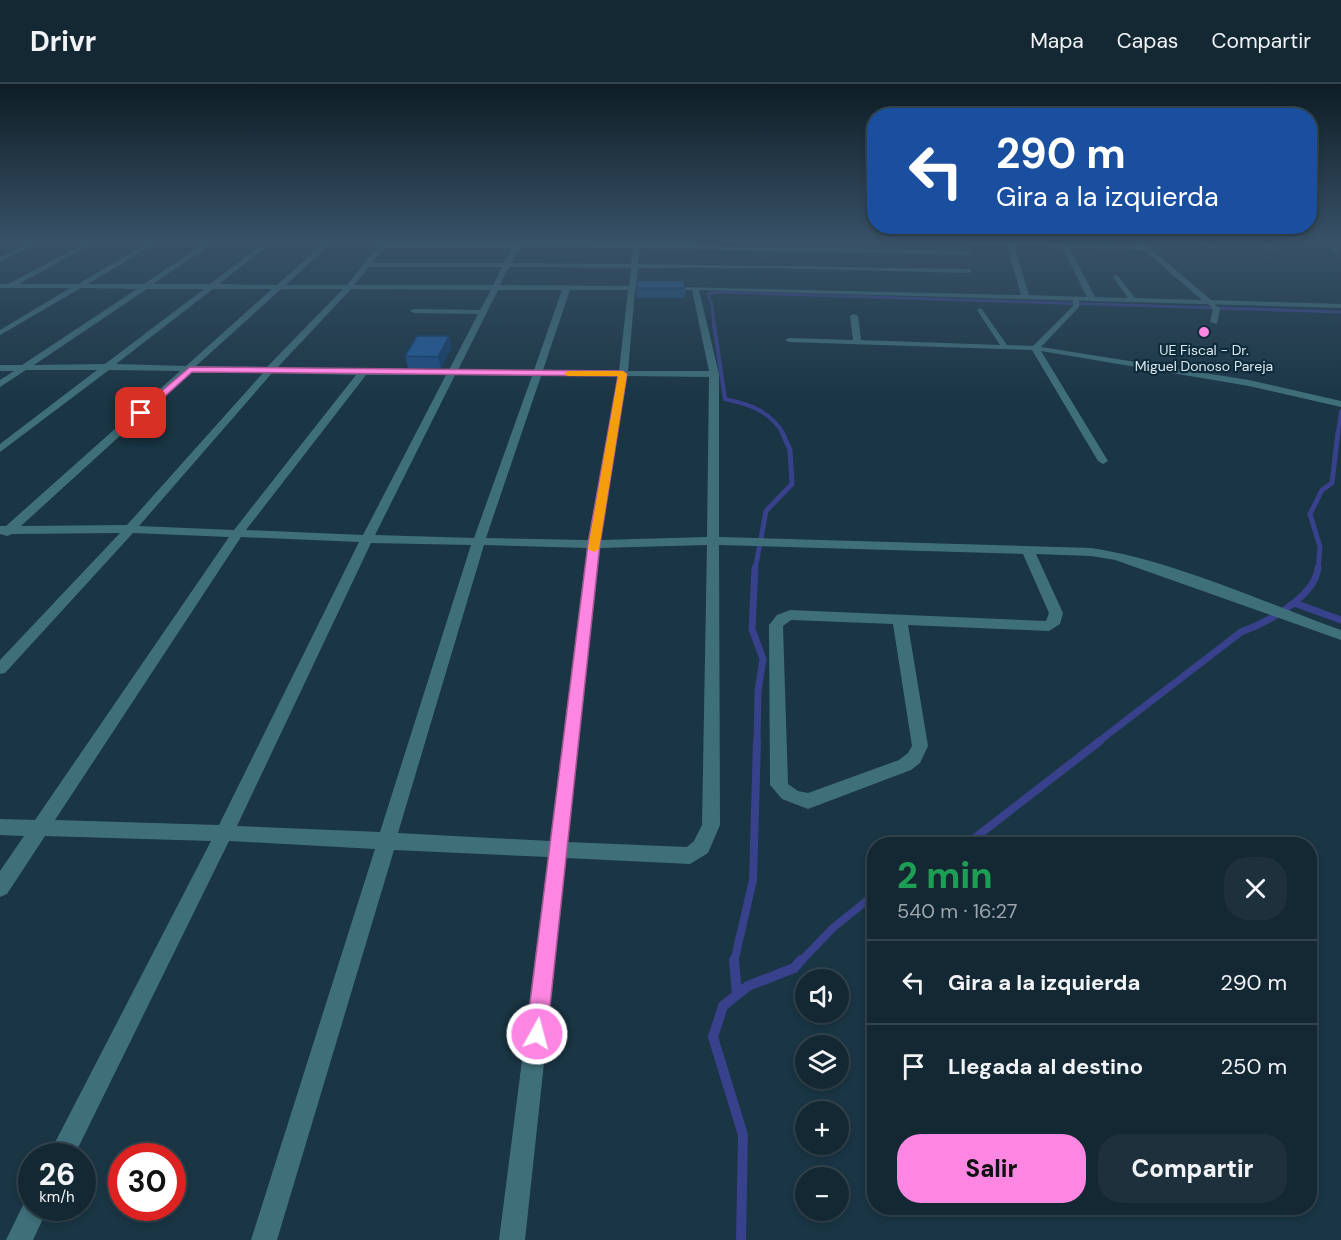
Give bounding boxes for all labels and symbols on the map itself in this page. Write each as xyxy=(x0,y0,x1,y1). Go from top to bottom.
marker: UE Fiscal - Dr. Miguel Donoso Pareja xyxy=(1197,325,1211,339)
place label: UE Fiscal - Dr. Miguel Donoso Pareja xyxy=(1135,341,1273,375)
pin xyxy=(115,387,166,438)
position arrow xyxy=(505,1002,569,1066)
speed limit sign: 30 xyxy=(108,1143,186,1221)

